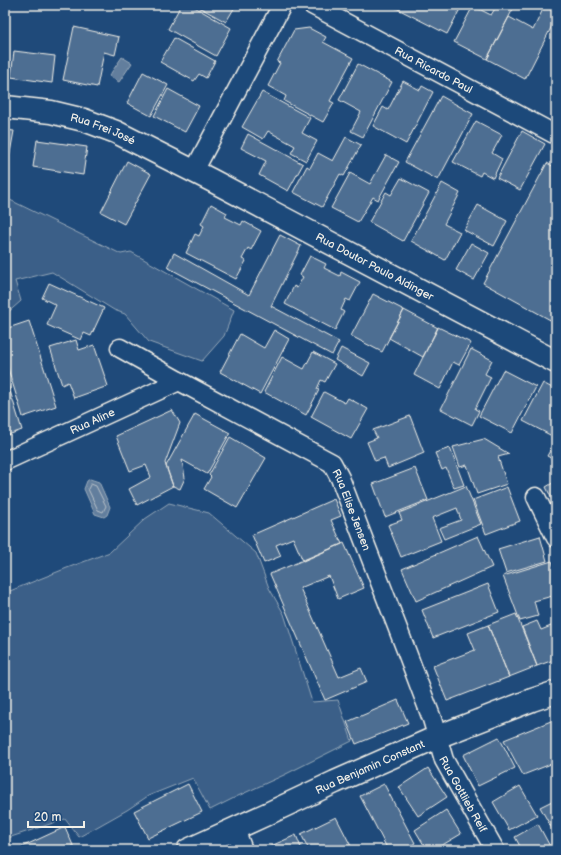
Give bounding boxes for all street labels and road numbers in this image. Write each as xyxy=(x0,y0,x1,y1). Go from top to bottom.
street label: Rua Ricardo Paul xyxy=(393,44,475,96)
street label: Rua Frei José xyxy=(69,110,138,147)
street label: Rua Doutor Paulo Aldinger xyxy=(314,230,437,303)
street label: Rua Aline xyxy=(68,405,117,437)
street label: Rua Elise Jensen xyxy=(330,467,374,552)
street label: Rua Benjamin Constant xyxy=(313,737,427,797)
street label: Rua Gottlieb Reif xyxy=(437,754,490,835)

